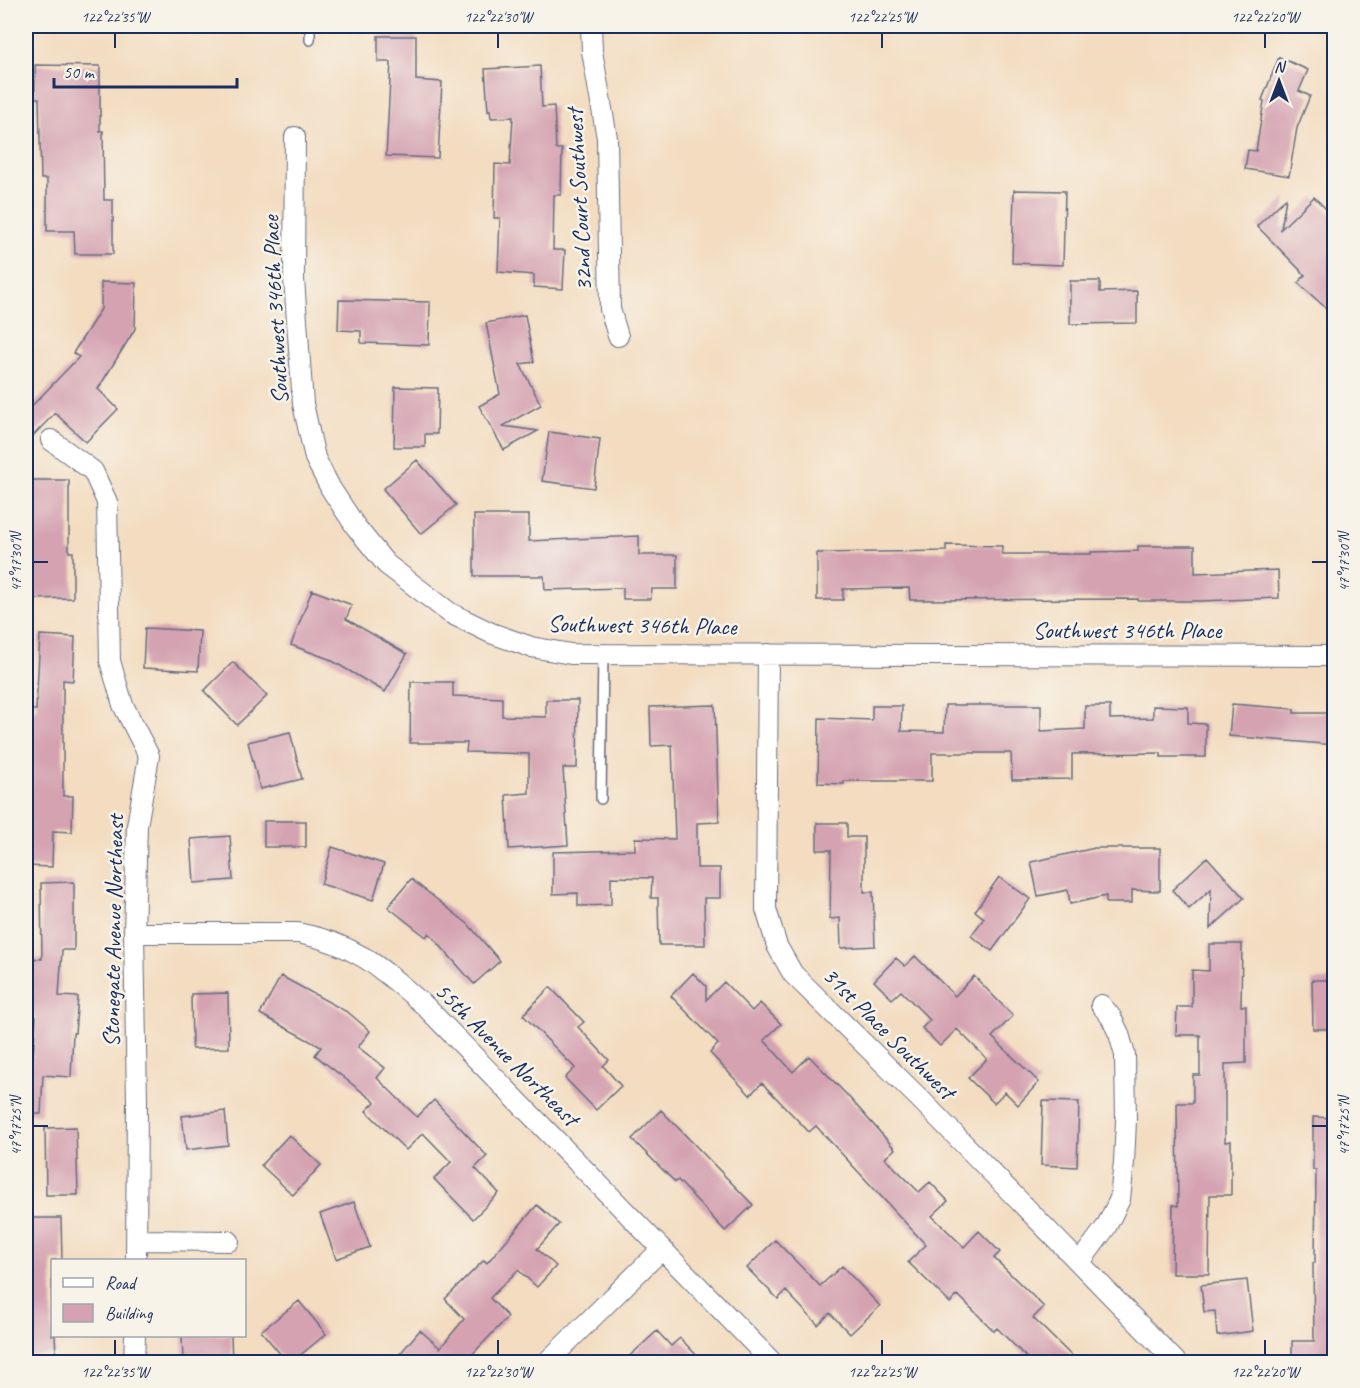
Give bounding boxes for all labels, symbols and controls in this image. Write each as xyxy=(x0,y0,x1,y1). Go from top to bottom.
text: 122°22'35"W xyxy=(81,8,152,27)
text: 122°22'30"W xyxy=(464,8,535,27)
text: 122°22'25"W xyxy=(848,8,919,27)
text: 122°22'20"W xyxy=(1231,8,1302,27)
scale bar xyxy=(54,51,237,89)
north arrow xyxy=(1249,51,1309,111)
text: N xyxy=(1274,57,1287,77)
text: 50 m xyxy=(63,61,96,83)
street label: 32nd Court Southwest xyxy=(559,105,599,292)
street label: Southwest 346th Place xyxy=(255,213,295,405)
text: 47°17'30"N xyxy=(7,529,26,592)
text: 47°17'30"N xyxy=(1335,529,1354,592)
street label: Southwest 346th Place xyxy=(547,608,739,642)
street label: Southwest 346th Place xyxy=(1033,615,1224,645)
street label: Stonegate Avenue Northeast xyxy=(96,812,130,1048)
street label: 31st Place Southwest xyxy=(816,960,964,1108)
street label: 55th Avenue Northeast xyxy=(429,976,588,1135)
text: 47°17'25"N xyxy=(7,1093,26,1156)
text: 47°17'25"N xyxy=(1335,1093,1354,1156)
legend xyxy=(51,1259,246,1337)
text: Road xyxy=(105,1272,138,1294)
text: Building xyxy=(105,1302,154,1324)
text: 122°22'35"W xyxy=(81,1363,152,1382)
text: 122°22'30"W xyxy=(464,1363,535,1382)
text: 122°22'25"W xyxy=(848,1363,919,1382)
text: 122°22'20"W xyxy=(1231,1363,1302,1382)

